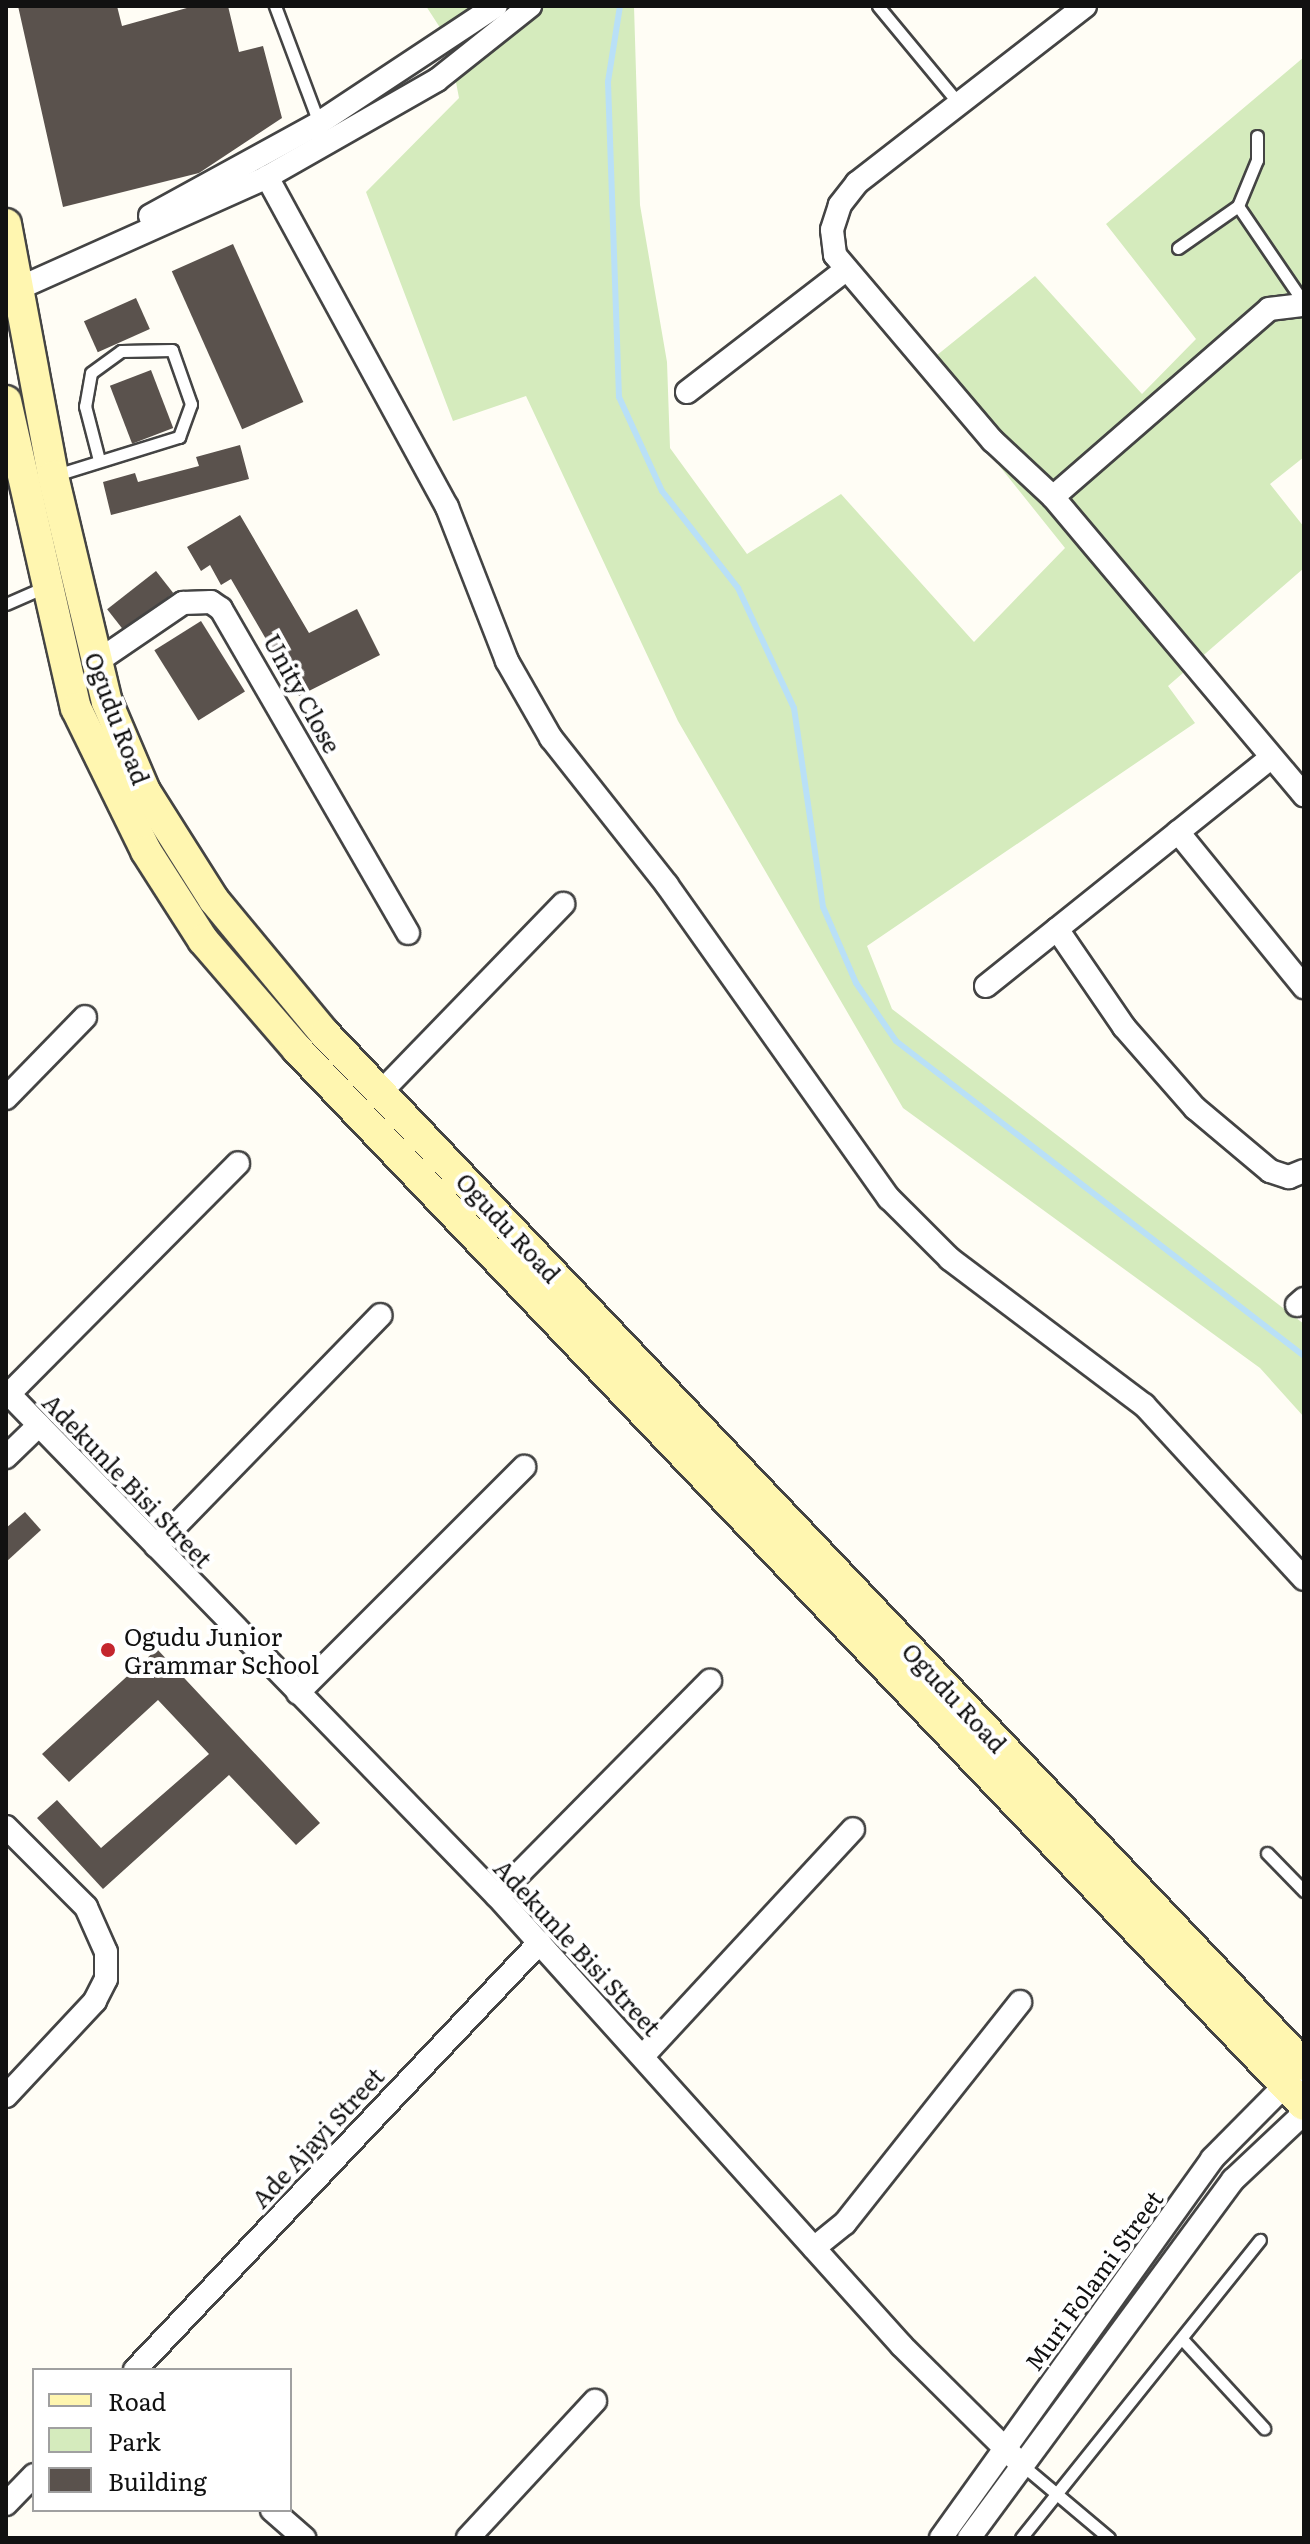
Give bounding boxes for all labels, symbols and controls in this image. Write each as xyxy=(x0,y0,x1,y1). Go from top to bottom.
street label: Unity Close xyxy=(258,628,348,758)
street label: Ogudu Road xyxy=(80,648,156,788)
street label: Ogudu Road xyxy=(451,1166,567,1288)
street label: Adekunle Bisi Street xyxy=(38,1387,218,1573)
place label: Ogudu Junior Grammar School xyxy=(124,1622,319,1678)
street label: Ogudu Road xyxy=(897,1636,1013,1758)
marker: Ogudu Junior Grammar School xyxy=(99,1641,117,1659)
street label: Adekunle Bisi Street xyxy=(489,1853,667,2041)
street label: Ade Ajayi Street xyxy=(245,2061,389,2213)
street label: Muri Folami Street xyxy=(1018,2184,1168,2376)
legend xyxy=(32,2368,292,2512)
text: Road xyxy=(108,2383,166,2418)
text: Park xyxy=(108,2423,161,2458)
text: Building xyxy=(108,2463,207,2498)

